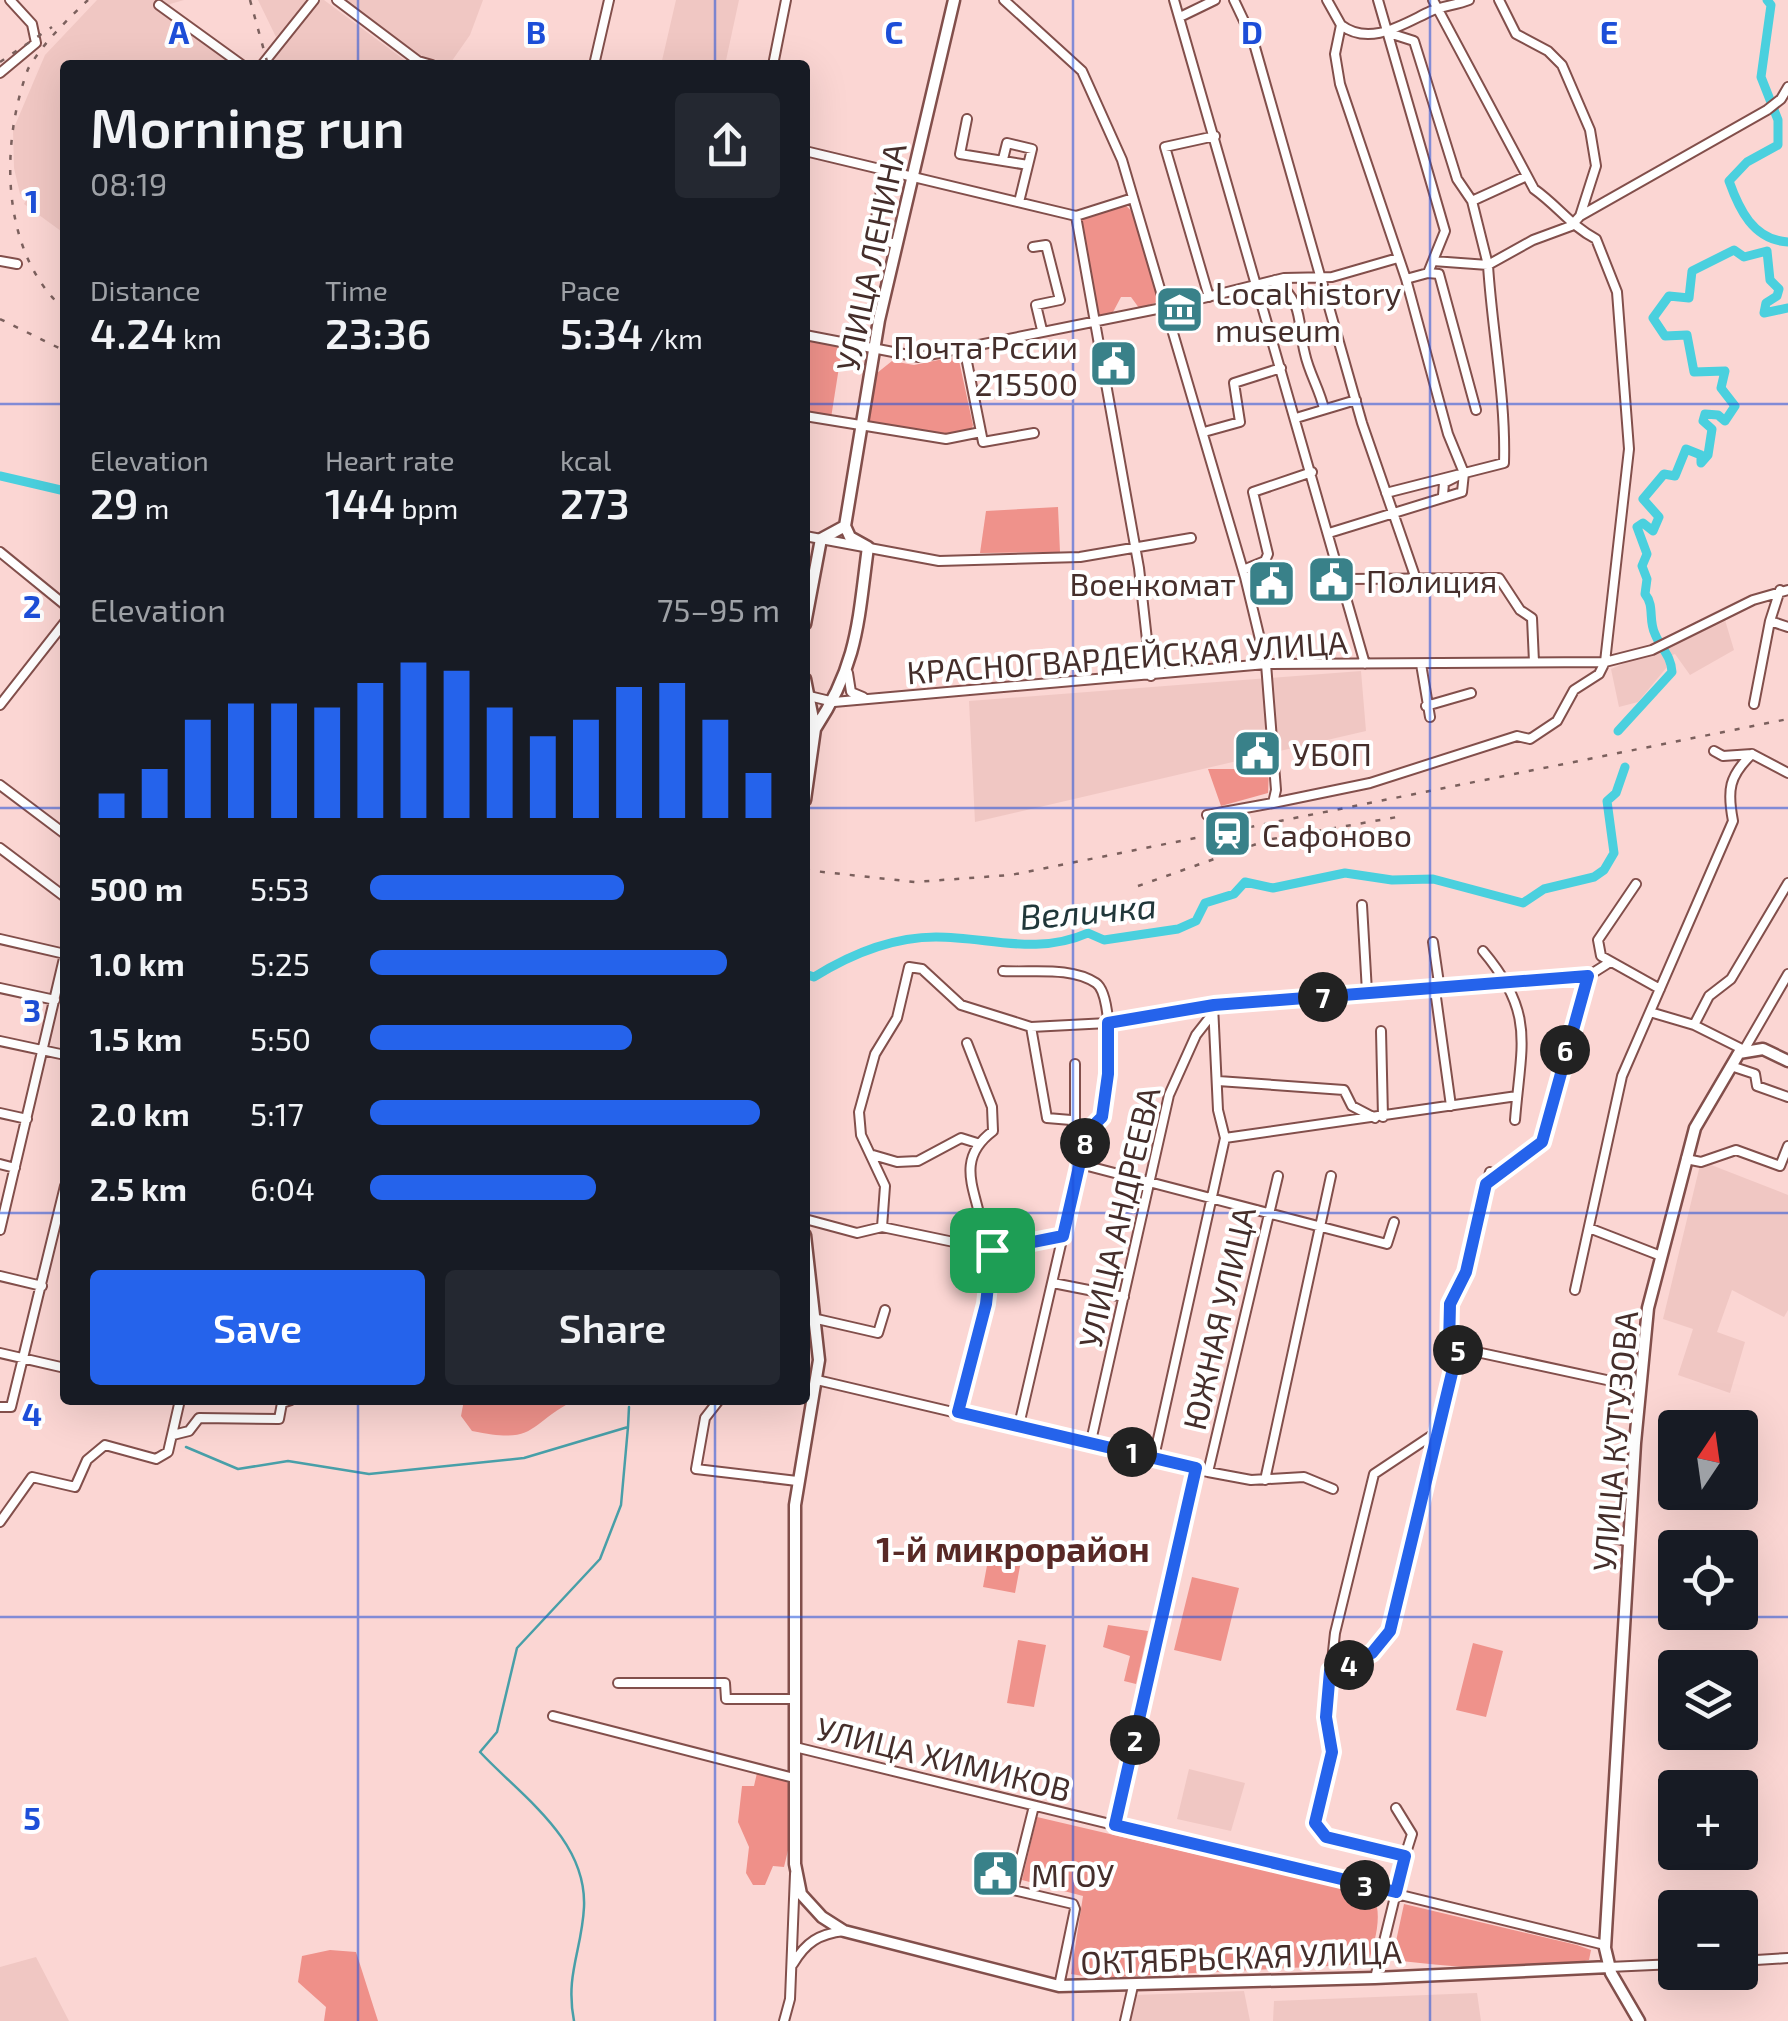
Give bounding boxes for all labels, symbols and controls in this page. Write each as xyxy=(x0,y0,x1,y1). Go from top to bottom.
text: A xyxy=(169,12,190,50)
text: B xyxy=(526,12,546,50)
text: C xyxy=(885,12,903,50)
text: D xyxy=(1241,12,1263,50)
text: E xyxy=(1600,12,1618,50)
text: Morning run xyxy=(90,93,405,159)
button: share xyxy=(675,93,780,198)
street label: УЛИЦА ЛЕНИНА xyxy=(827,139,913,375)
text: 08:19 xyxy=(90,164,167,202)
text: 1 xyxy=(25,181,39,219)
text: Distance xyxy=(90,273,201,307)
text: Time xyxy=(325,273,388,307)
text: Pace xyxy=(560,273,620,307)
place label: Local history museum xyxy=(1215,273,1402,348)
museum icon: Local history museum xyxy=(1154,284,1206,336)
text: 4.24 xyxy=(90,307,177,357)
text: 23:36 xyxy=(325,307,431,357)
text: 5:34 xyxy=(560,307,643,357)
text: km xyxy=(177,321,222,355)
text: /km xyxy=(643,321,703,355)
place label: Почта Рссии 215500 xyxy=(893,327,1078,402)
public building icon: Почта Рссии 215500 xyxy=(1087,338,1139,390)
text: Elevation xyxy=(90,443,209,477)
text: Heart rate xyxy=(325,443,455,477)
text: kcal xyxy=(560,443,611,477)
text: 29 xyxy=(90,477,139,527)
text: 144 xyxy=(325,477,395,527)
text: 273 xyxy=(560,477,630,527)
text: m xyxy=(139,491,169,525)
text: bpm xyxy=(395,491,458,525)
public building icon: Полиция xyxy=(1305,554,1357,606)
public building icon: Военкомат xyxy=(1245,557,1297,609)
place label: Полиция xyxy=(1366,561,1497,599)
place label: Военкомат xyxy=(1069,564,1236,602)
text: 2 xyxy=(23,586,41,624)
text: Elevation xyxy=(90,590,226,628)
text: 75–95 m xyxy=(657,590,780,628)
street label: КРАСНОГВАРДЕЙСКАЯ УЛИЦА xyxy=(905,622,1349,690)
public building icon: УБОП xyxy=(1231,727,1283,779)
place label: УБОП xyxy=(1292,734,1372,772)
station icon: Сафоново xyxy=(1201,808,1253,860)
place label: Сафоново xyxy=(1262,815,1412,853)
text: 500 m xyxy=(90,869,183,907)
text: 5:53 xyxy=(250,869,310,907)
water label: Величка xyxy=(1018,883,1158,937)
text: 1.0 km xyxy=(90,944,185,982)
text: 5:25 xyxy=(250,944,310,982)
pin: 7 xyxy=(1298,972,1348,1022)
text: 7 xyxy=(1316,980,1330,1014)
text: 3 xyxy=(23,990,41,1028)
text: 1.5 km xyxy=(90,1019,182,1057)
text: 5:50 xyxy=(250,1019,311,1057)
pin: 6 xyxy=(1540,1025,1590,1075)
text: 6 xyxy=(1557,1033,1573,1067)
street label: УЛИЦА АНДРЕЕВА xyxy=(1069,1083,1167,1351)
text: 2.0 km xyxy=(90,1094,190,1132)
text: 5:17 xyxy=(250,1094,304,1132)
pin: 8 xyxy=(1060,1118,1110,1168)
text: 8 xyxy=(1076,1126,1094,1160)
text: 2.5 km xyxy=(90,1169,187,1207)
text: 6:04 xyxy=(250,1169,315,1207)
street label: ЮЖНАЯ УЛИЦА xyxy=(1174,1203,1262,1433)
pin xyxy=(950,1208,1035,1293)
icon: arrive xyxy=(965,1223,1020,1278)
button: Save xyxy=(90,1270,425,1385)
button: Share xyxy=(445,1270,780,1385)
street label: УЛИЦА КУТУЗОВА xyxy=(1584,1309,1644,1573)
pin: 5 xyxy=(1433,1325,1483,1375)
text: 5 xyxy=(1450,1333,1466,1367)
text: 4 xyxy=(22,1394,42,1432)
north arrow xyxy=(1658,1410,1758,1510)
map controls xyxy=(1658,1410,1758,1990)
pin: 1 xyxy=(1107,1427,1157,1477)
text: 1 xyxy=(1126,1435,1138,1469)
district label: 1-й микрорайон xyxy=(876,1527,1150,1569)
button: locate xyxy=(1658,1530,1758,1630)
pin: 4 xyxy=(1324,1640,1374,1690)
text: 4 xyxy=(1340,1648,1358,1682)
button: layers xyxy=(1658,1650,1758,1750)
street label: УЛИЦА ХИМИКОВ xyxy=(813,1708,1075,1808)
pin: 2 xyxy=(1110,1715,1160,1765)
text: 2 xyxy=(1127,1723,1143,1757)
button: + xyxy=(1658,1770,1758,1870)
text: 5 xyxy=(23,1798,41,1836)
public building icon: МГОУ xyxy=(970,1848,1022,1900)
place label: МГОУ xyxy=(1031,1855,1114,1893)
pin: 3 xyxy=(1340,1860,1390,1910)
text: 3 xyxy=(1357,1868,1373,1902)
button: − xyxy=(1658,1890,1758,1990)
street label: ОКТЯБРЬСКАЯ УЛИЦА xyxy=(1080,1931,1402,1981)

